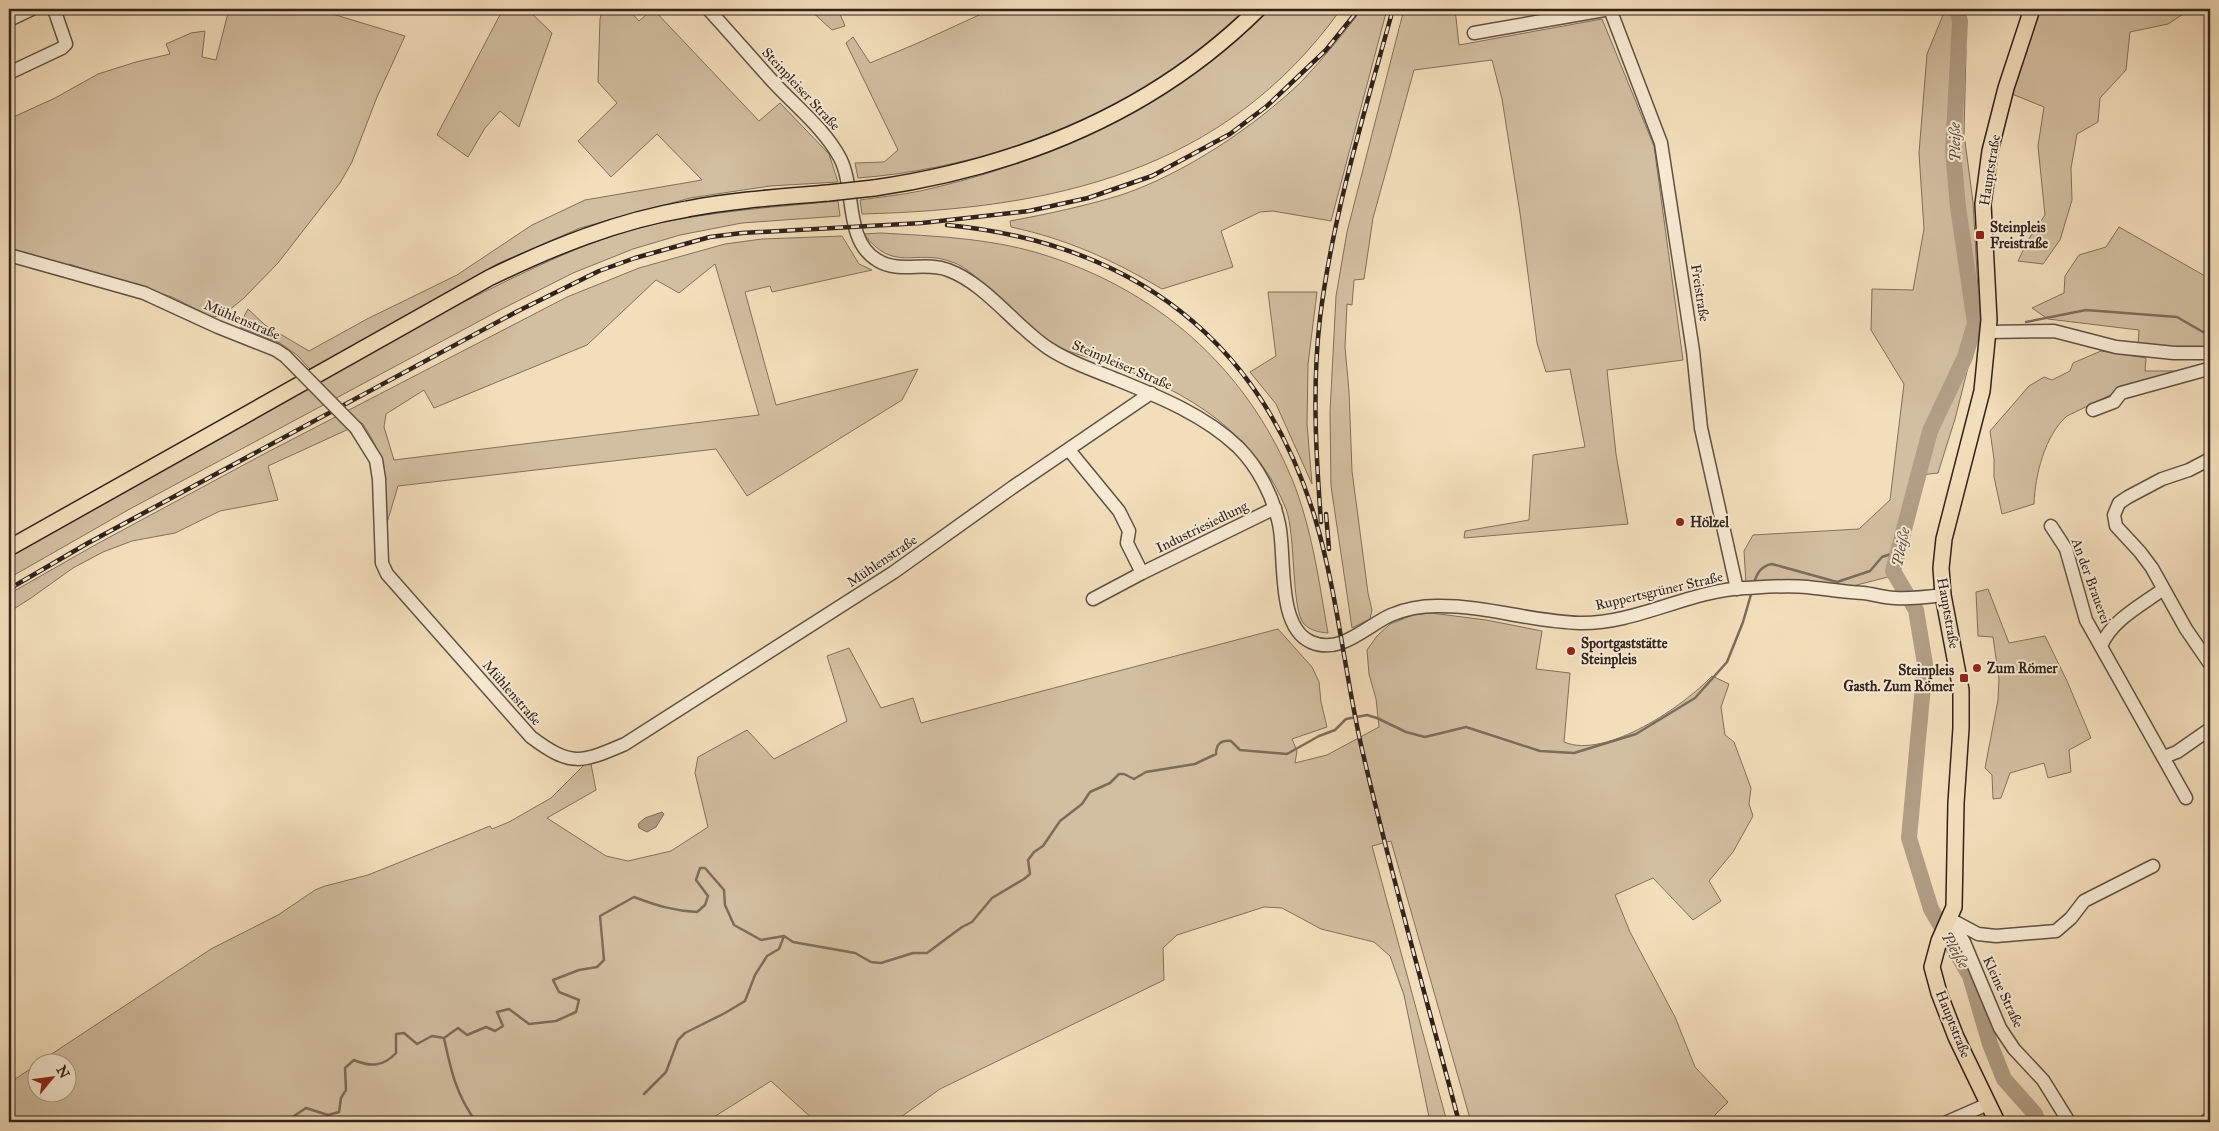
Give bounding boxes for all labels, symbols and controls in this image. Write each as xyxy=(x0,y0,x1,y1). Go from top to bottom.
street label: Steinpleiser Straße xyxy=(758,44,844,134)
water label: Pleiße xyxy=(1946,122,1964,162)
street label: Hauptstraße xyxy=(1976,133,2004,207)
place label: Steinpleis Freistraße xyxy=(1990,219,2048,252)
marker: Steinpleis Freistraße xyxy=(1974,229,1986,241)
street label: Freistraße xyxy=(1687,263,1713,323)
street label: Mühlenstraße xyxy=(201,296,283,344)
street label: Steinpleiser Straße xyxy=(1069,336,1175,394)
street label: Industriesiedlung xyxy=(1153,497,1251,557)
place label: Hölzel xyxy=(1690,514,1730,531)
marker: Hölzel xyxy=(1674,516,1686,528)
water label: Pleiße xyxy=(1888,526,1914,568)
street label: Mühlenstraße xyxy=(844,531,920,591)
street label: An der Brauerei xyxy=(2067,535,2114,626)
street label: Ruppertsgrüner Straße xyxy=(1593,568,1725,614)
street label: Hauptstraße xyxy=(1933,576,1963,650)
place label: Sportgaststätte Steinpleis xyxy=(1581,635,1668,669)
marker: Sportgaststätte Steinpleis xyxy=(1565,645,1577,657)
street label: Mühlenstraße xyxy=(479,657,545,729)
place label: Zum Römer xyxy=(1987,660,2058,677)
place label: Steinpleis Gasth. Zum Römer xyxy=(1843,662,1955,695)
marker: Zum Römer xyxy=(1971,662,1983,674)
marker: Steinpleis Gasth. Zum Römer xyxy=(1958,672,1970,684)
water label: Pleiße xyxy=(1937,929,1973,972)
street label: Kleine Straße xyxy=(1979,954,2027,1031)
street label: Hauptstraße xyxy=(1932,988,1974,1061)
north arrow xyxy=(28,1054,78,1104)
text: N xyxy=(53,1063,73,1081)

